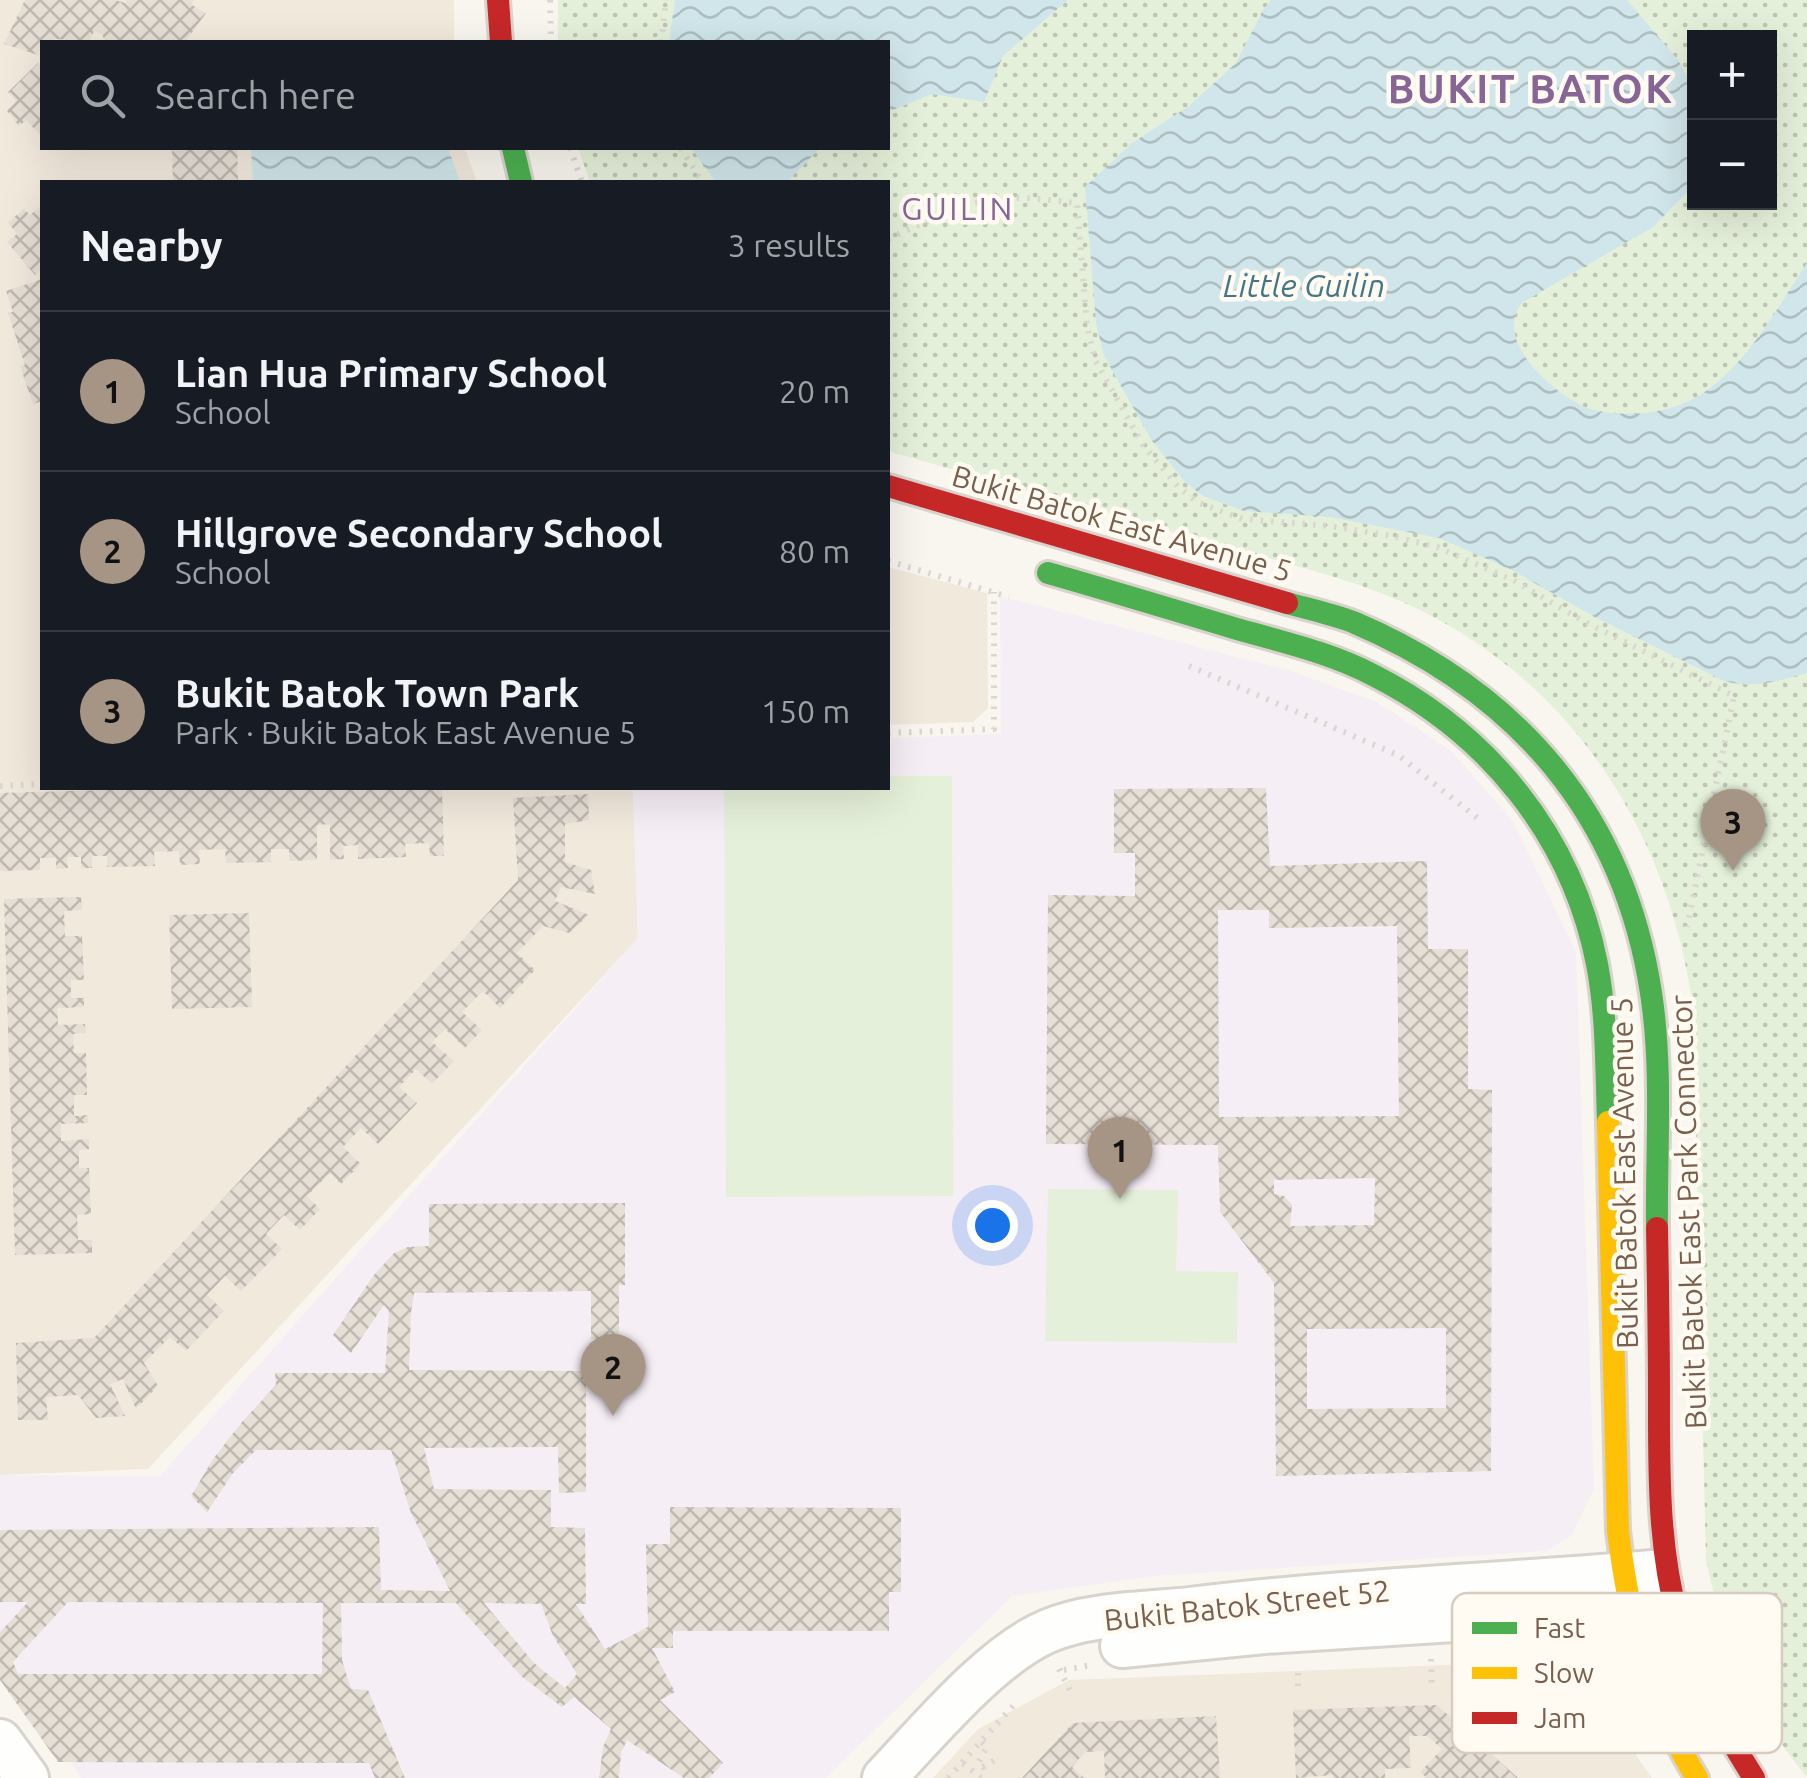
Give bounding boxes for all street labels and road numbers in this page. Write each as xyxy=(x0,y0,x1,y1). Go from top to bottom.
street label: Bukit Batok East Avenue 5 xyxy=(948,458,1296,588)
street label: Bukit Batok East Park Connector xyxy=(1663,994,1713,1430)
street label: Bukit Batok East Avenue 5 xyxy=(1604,997,1644,1349)
street label: Bukit Batok Street 52 xyxy=(1102,1573,1392,1637)

